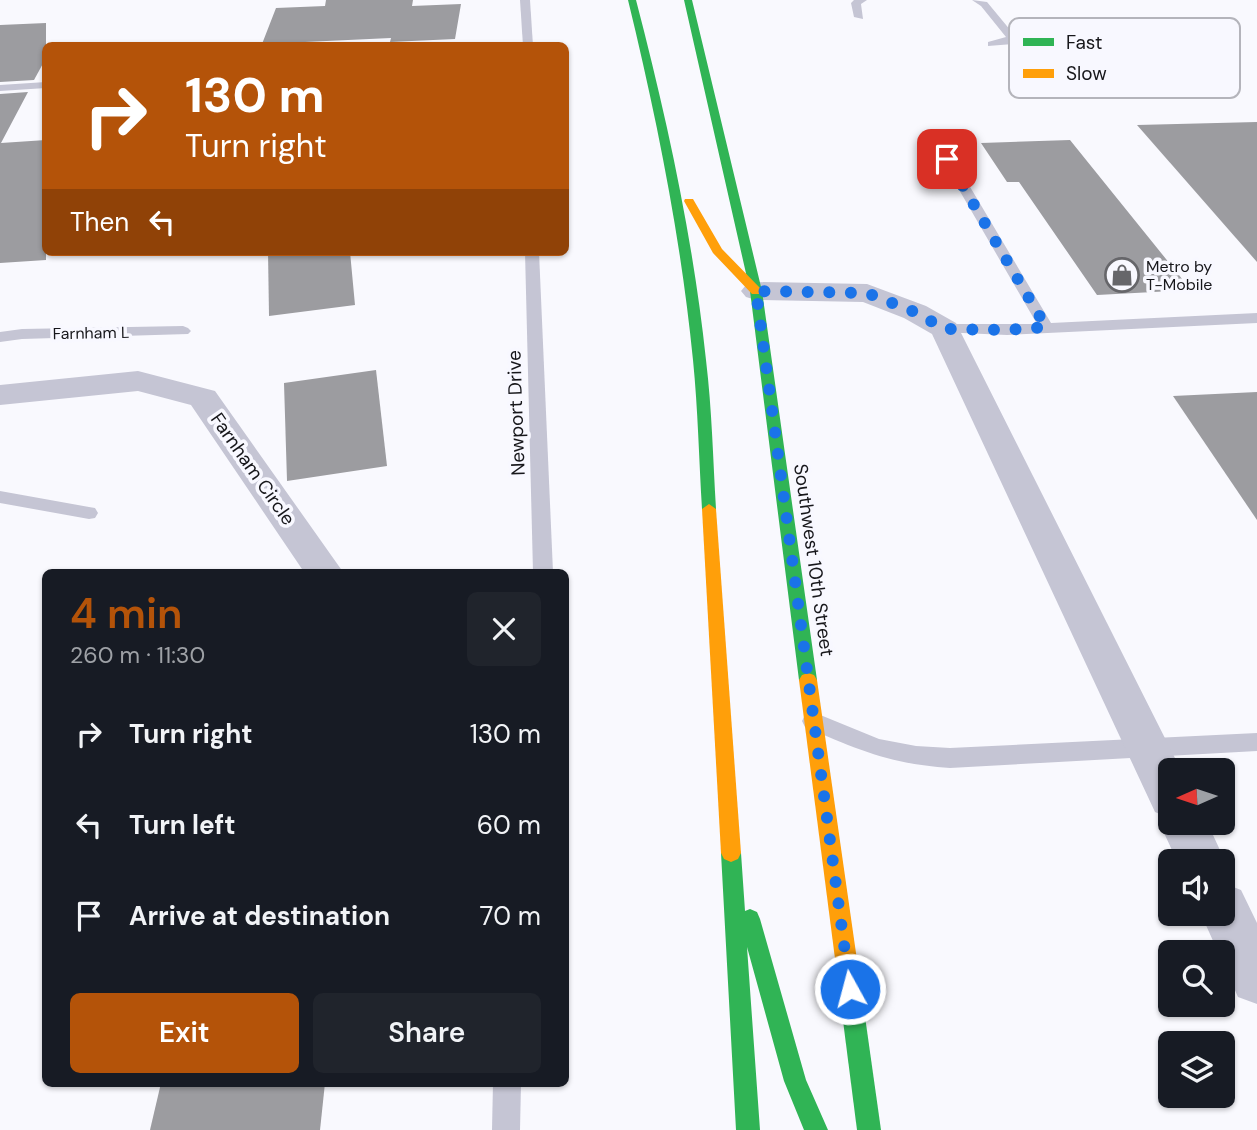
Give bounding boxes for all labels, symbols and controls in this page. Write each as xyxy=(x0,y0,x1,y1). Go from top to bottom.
legend xyxy=(1009,18,1240,98)
text: Fast xyxy=(1066,30,1102,55)
text: Slow xyxy=(1066,61,1107,86)
text: 130 m xyxy=(185,63,325,127)
icon: right xyxy=(70,70,161,161)
text: Turn right xyxy=(185,125,327,167)
pin xyxy=(917,129,977,189)
icon: arrive xyxy=(928,140,966,178)
icon: left xyxy=(143,203,181,241)
text: Then xyxy=(70,205,129,239)
shop icon: Metro by T-Mobile xyxy=(1103,256,1141,294)
place label: Metro by T-Mobile xyxy=(1146,256,1212,295)
street label: Farnham L xyxy=(52,322,130,344)
street label: Newport Drive xyxy=(501,350,531,476)
street label: Farnham Circle xyxy=(205,408,301,530)
street label: Southwest 10th Street xyxy=(788,462,840,658)
text: 4 min xyxy=(70,586,182,641)
button: close xyxy=(467,592,541,666)
text: 260 m · 11:30 xyxy=(70,640,205,670)
icon: right xyxy=(70,715,108,753)
text: Turn right xyxy=(129,717,253,751)
text: 130 m xyxy=(470,717,541,751)
north arrow xyxy=(1158,758,1236,835)
map controls xyxy=(1158,758,1235,1108)
icon: left xyxy=(70,806,108,844)
text: Turn left xyxy=(129,808,236,842)
text: 60 m xyxy=(477,808,541,842)
button: sound xyxy=(1158,849,1235,926)
icon: arrive xyxy=(70,897,108,935)
text: Arrive at destination xyxy=(129,899,390,933)
text: 70 m xyxy=(480,899,541,933)
button: search xyxy=(1158,940,1235,1017)
position arrow xyxy=(813,952,887,1026)
button: Exit xyxy=(70,993,299,1073)
button: Share xyxy=(313,993,541,1073)
button: layers xyxy=(1158,1031,1235,1108)

